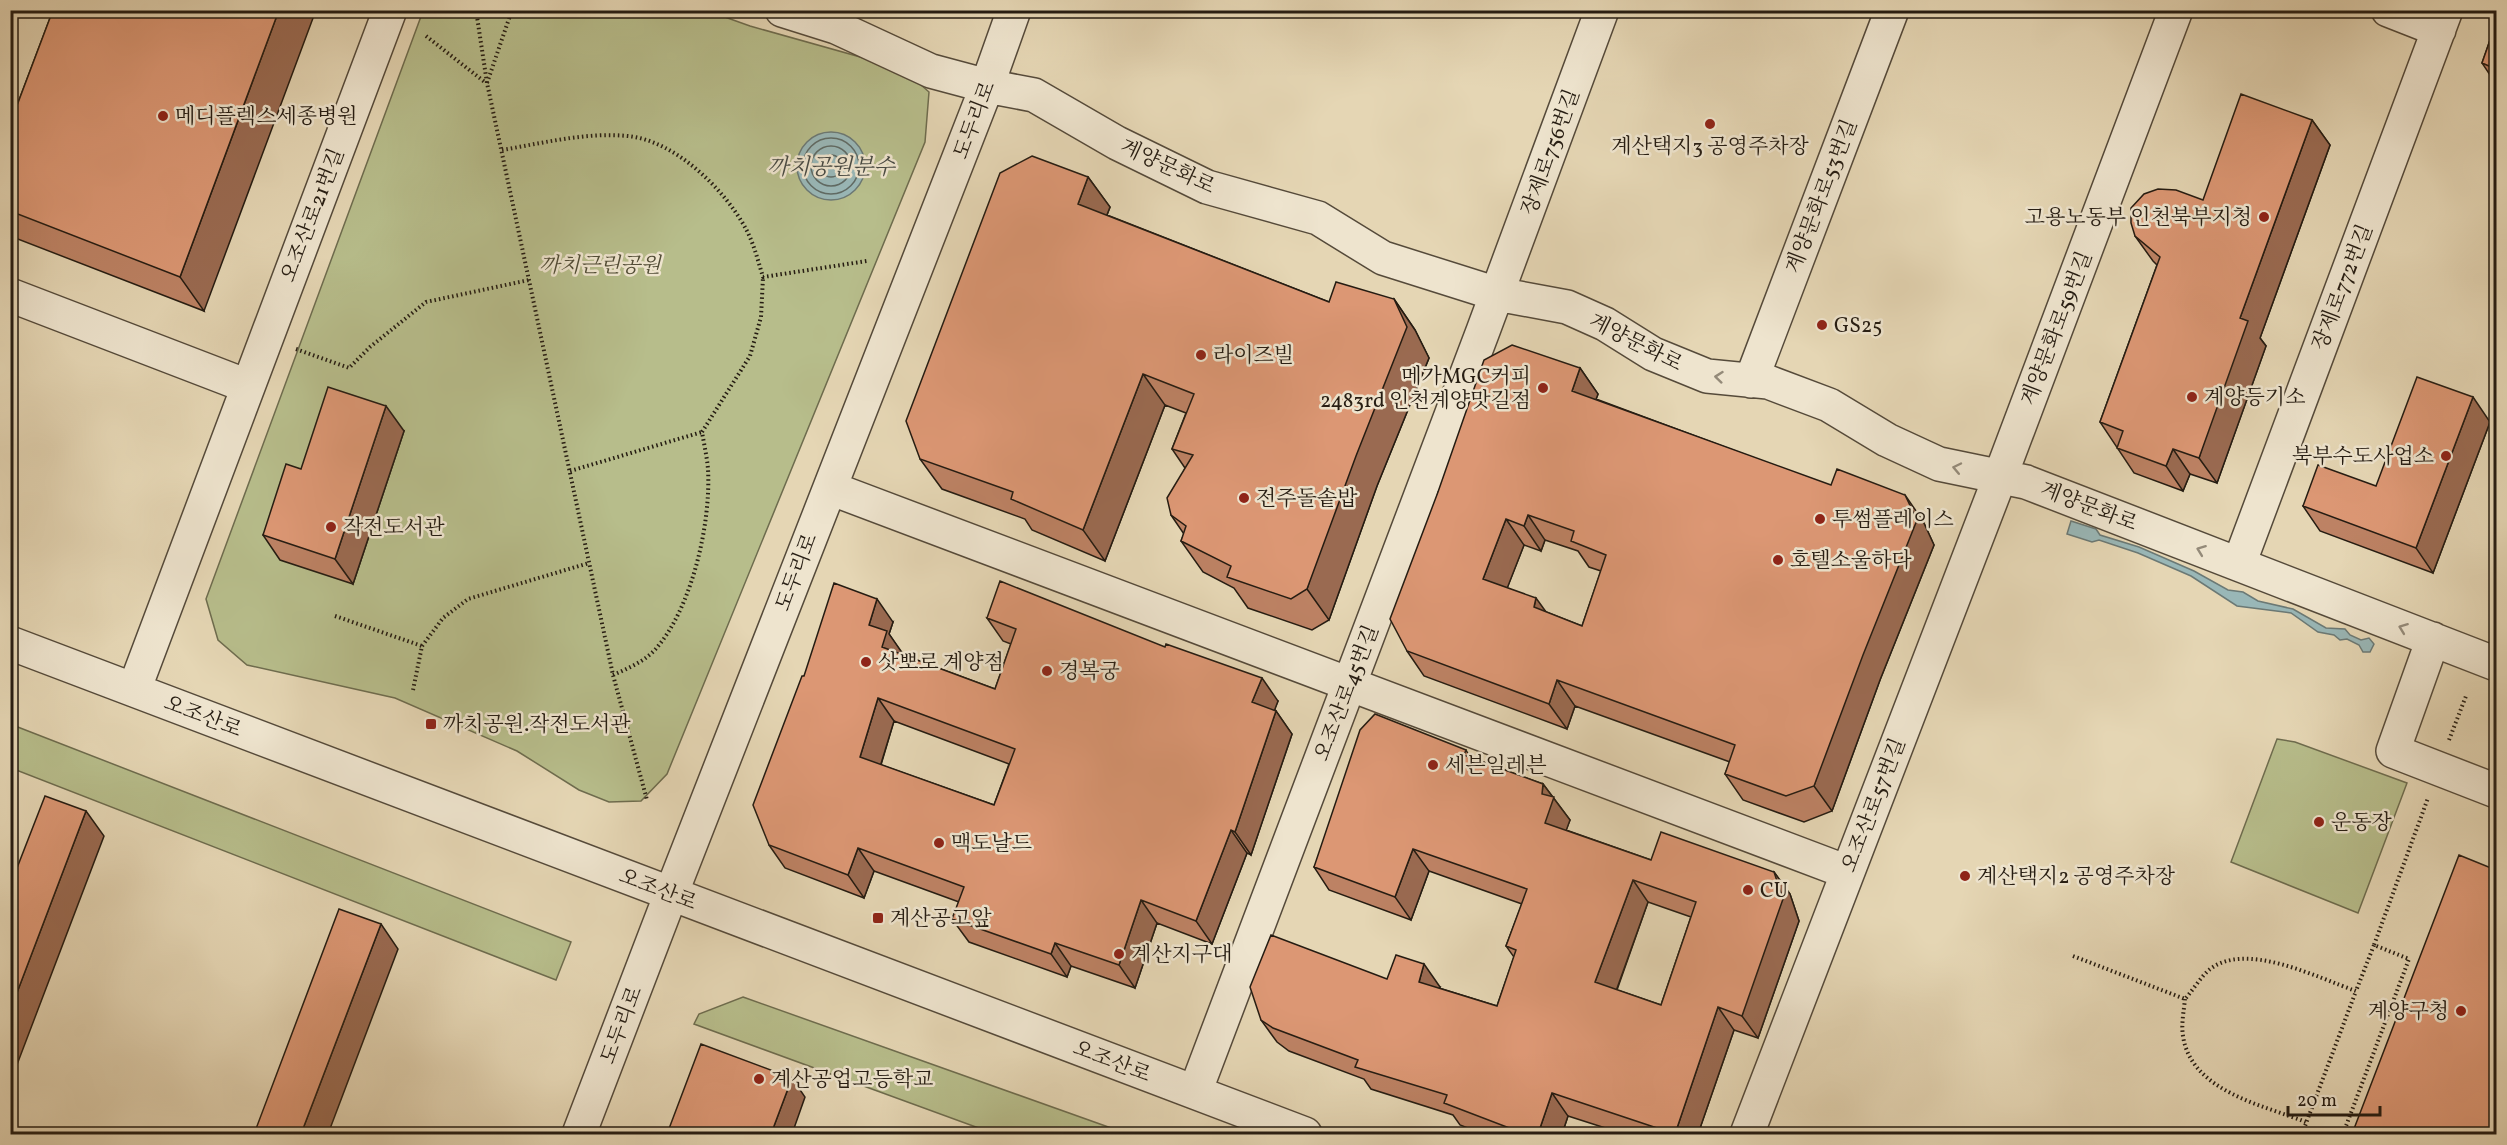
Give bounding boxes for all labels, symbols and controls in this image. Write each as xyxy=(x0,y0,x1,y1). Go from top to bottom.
street label: 도두리로 xyxy=(947,77,1003,164)
street label: 장제로756번길 xyxy=(1515,85,1588,220)
place label: 메디플렉스세종병원 xyxy=(175,103,358,132)
marker: 메디플렉스세종병원 xyxy=(156,109,170,123)
street label: 계양문화로53번길 xyxy=(1780,115,1865,278)
marker: 계산택지3 공영주차장 xyxy=(1703,117,1717,131)
street label: 계양문화로 xyxy=(1115,133,1219,202)
place label: 계산택지3 공영주차장 xyxy=(1611,133,1809,162)
street label: 오조산로21번길 xyxy=(275,144,352,287)
water label: 까치공원분수 xyxy=(767,153,897,184)
place label: 고용노동부 인천북부지청 xyxy=(2025,204,2252,233)
marker: 고용노동부 인천북부지청 xyxy=(2257,210,2271,224)
street label: 장제로772번길 xyxy=(2306,220,2381,355)
street label: 계양문화로59번길 xyxy=(2015,247,2100,410)
park label: 까치근린공원 xyxy=(539,252,663,281)
street label: 계양문화로 xyxy=(1584,307,1687,379)
place label: GS25 xyxy=(1834,312,1882,341)
marker: GS25 xyxy=(1815,318,1829,332)
place label: 라이즈빌 xyxy=(1213,342,1294,371)
marker: 라이즈빌 xyxy=(1194,348,1208,362)
place label: 메가MGC커피 2483rd 인천계양맛길점 xyxy=(1320,363,1531,416)
one-way arrow xyxy=(1715,371,1724,384)
marker: 메가MGC커피 2483rd 인천계양맛길점 xyxy=(1536,381,1550,395)
place label: 계양등기소 xyxy=(2204,384,2305,413)
marker: 계양등기소 xyxy=(2185,390,2199,404)
place label: 북부수도사업소 xyxy=(2292,443,2434,472)
marker: 북부수도사업소 xyxy=(2439,449,2453,463)
one-way arrow xyxy=(1953,462,1963,475)
street label: 계양문화로 xyxy=(2036,476,2141,539)
place label: 전주돌솥밥 xyxy=(1256,485,1358,514)
marker: 전주돌솥밥 xyxy=(1237,491,1251,505)
place label: 투썸플레이스 xyxy=(1832,506,1954,535)
marker: 투썸플레이스 xyxy=(1813,512,1827,526)
place label: 작전도서관 xyxy=(343,514,445,543)
marker: 작전도서관 xyxy=(324,520,338,534)
street label: 도두리로 xyxy=(769,529,825,616)
one-way arrow xyxy=(2197,545,2208,557)
place label: 호텔소울하다 xyxy=(1790,547,1912,576)
marker: 호텔소울하다 xyxy=(1771,553,1785,567)
street label: 오조산로45번길 xyxy=(1308,621,1387,766)
one-way arrow xyxy=(2398,622,2409,635)
place label: 삿뽀로 계양점 xyxy=(878,649,1004,678)
marker: 삿뽀로 계양점 xyxy=(859,655,873,669)
place label: 경복궁 xyxy=(1059,658,1120,687)
marker: 경복궁 xyxy=(1040,664,1054,678)
street label: 오조산로 xyxy=(159,689,246,745)
place label: 까치공원.작전도서관 xyxy=(443,711,631,740)
marker: 까치공원.작전도서관 xyxy=(424,717,438,731)
street label: 오조산로57번길 xyxy=(1835,734,1913,877)
place label: 세븐일레븐 xyxy=(1445,752,1546,781)
marker: 세븐일레븐 xyxy=(1426,758,1440,772)
place label: 운동장 xyxy=(2331,809,2393,838)
marker: 운동장 xyxy=(2312,815,2326,829)
place label: 맥도날드 xyxy=(951,830,1032,859)
marker: 맥도날드 xyxy=(932,836,946,850)
street label: 오조산로 xyxy=(614,862,701,918)
place label: 계산택지2 공영주차장 xyxy=(1977,863,2176,892)
marker: 계산택지2 공영주차장 xyxy=(1958,869,1972,883)
place label: CU xyxy=(1760,877,1788,906)
marker: CU xyxy=(1741,883,1755,897)
place label: 계산공고앞 xyxy=(890,905,992,934)
marker: 계산공고앞 xyxy=(871,911,885,925)
place label: 계산지구대 xyxy=(1131,941,1232,970)
marker: 계산지구대 xyxy=(1112,947,1126,961)
street label: 도두리로 xyxy=(594,982,650,1069)
place label: 계양구청 xyxy=(2368,998,2449,1027)
marker: 계양구청 xyxy=(2454,1004,2468,1018)
street label: 오조산로 xyxy=(1068,1034,1155,1090)
place label: 계산공업고등학교 xyxy=(771,1066,933,1095)
marker: 계산공업고등학교 xyxy=(752,1072,766,1086)
scale bar xyxy=(2288,1079,2380,1117)
text: 20 m xyxy=(2297,1089,2337,1114)

